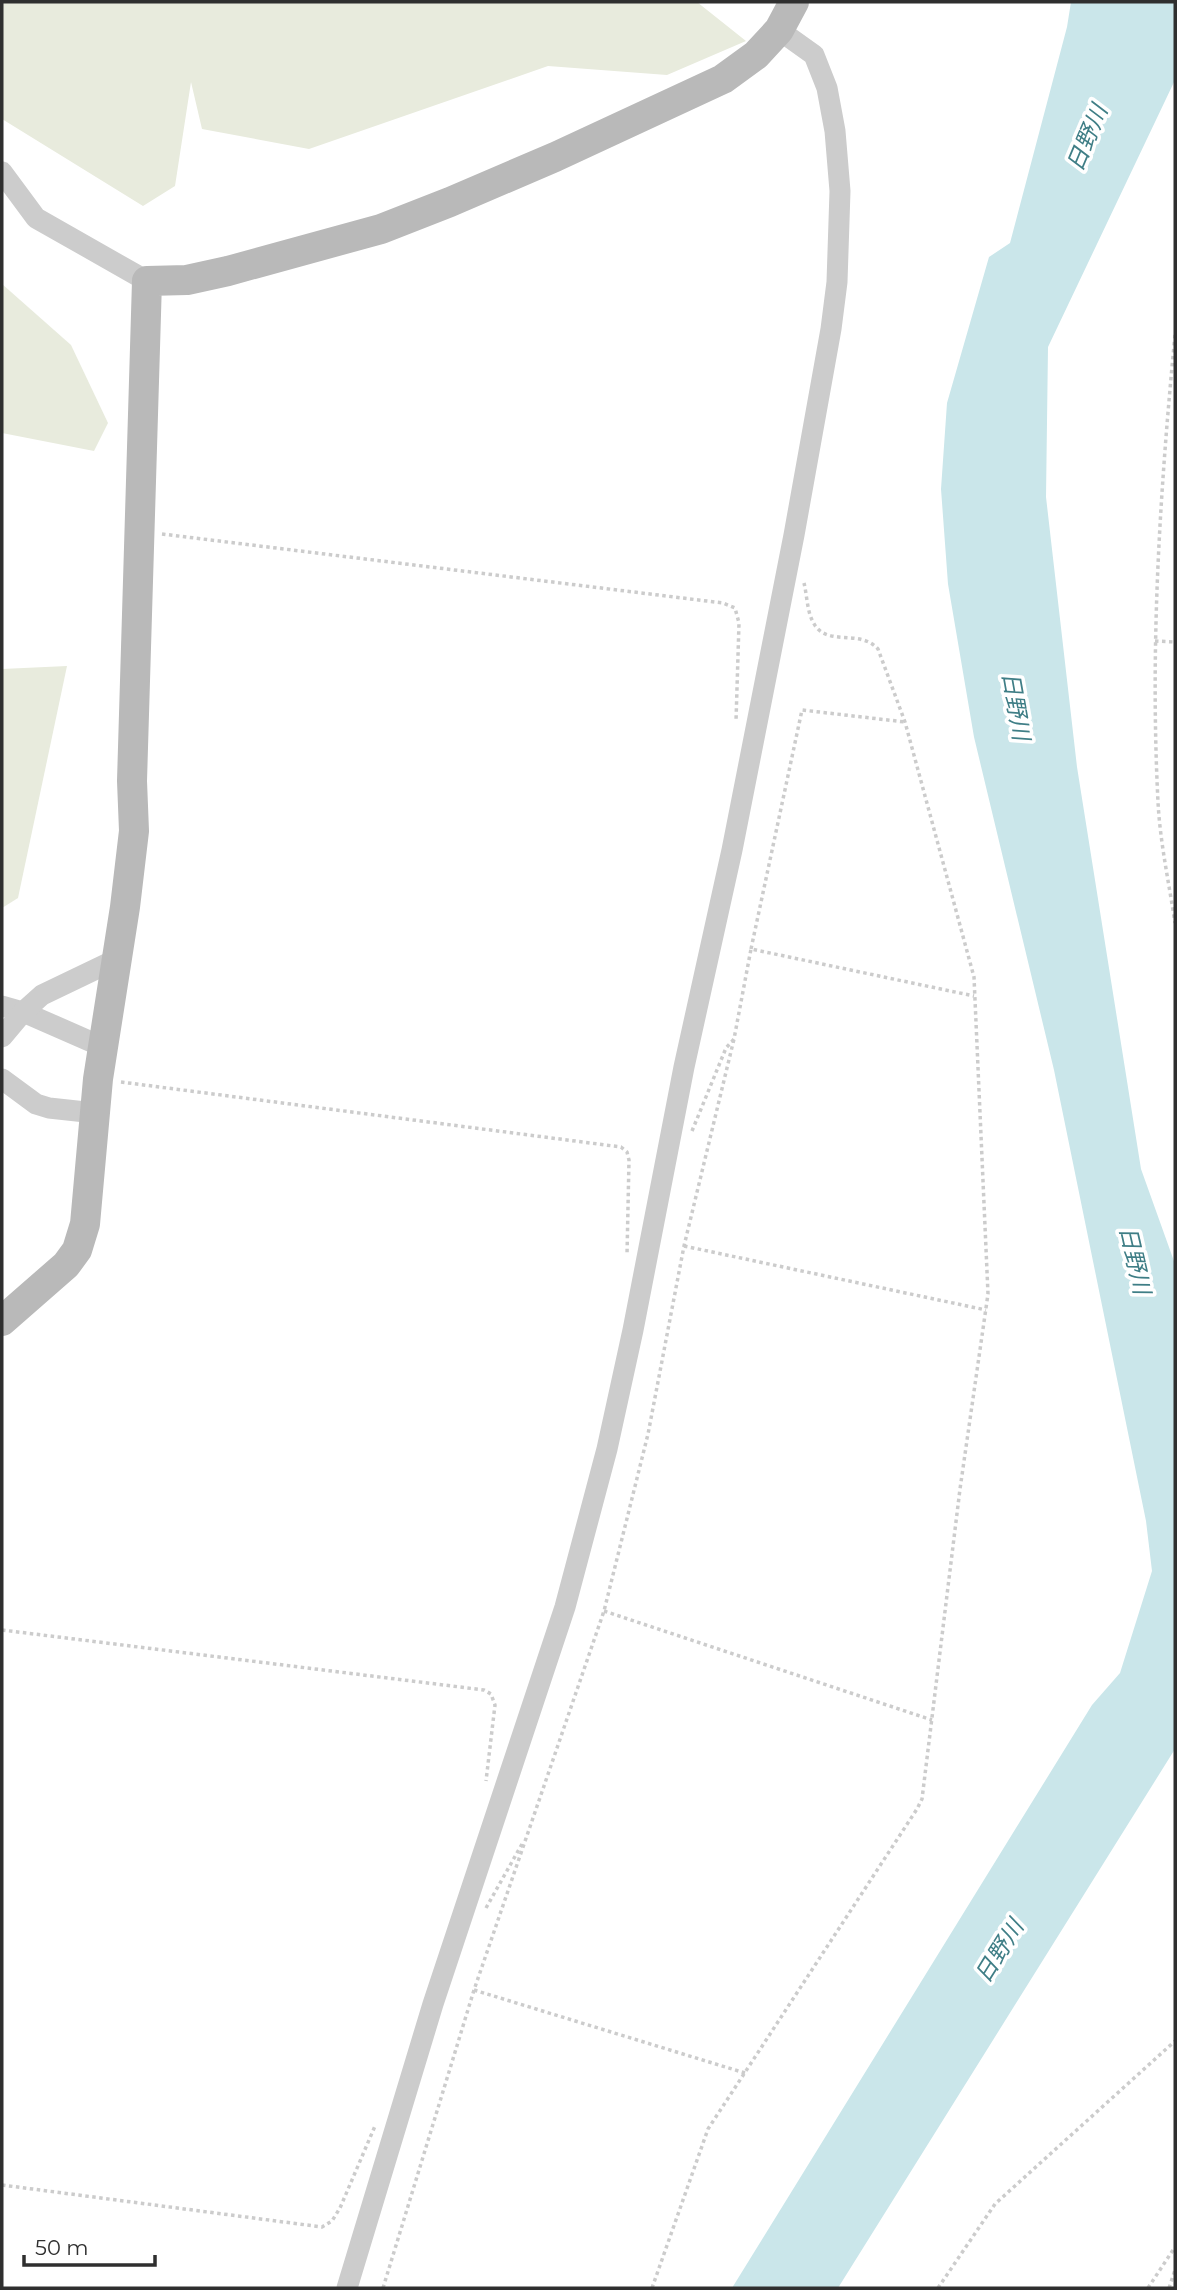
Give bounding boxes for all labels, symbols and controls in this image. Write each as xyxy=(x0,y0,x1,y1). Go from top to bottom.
water label: 日野川 xyxy=(1061,98,1115,175)
water label: 日野川 xyxy=(996,670,1036,745)
water label: 日野川 xyxy=(1114,1223,1157,1300)
water label: 日野川 xyxy=(969,1912,1031,1988)
scale bar xyxy=(24,2224,156,2268)
text: 50 m xyxy=(35,2235,89,2260)

